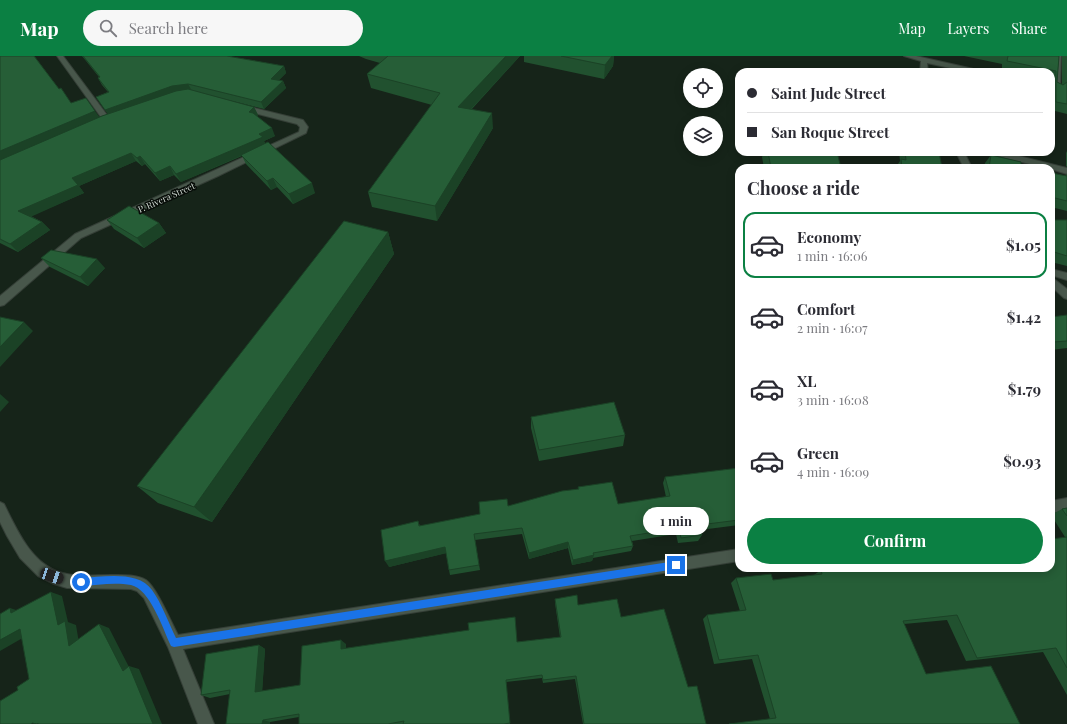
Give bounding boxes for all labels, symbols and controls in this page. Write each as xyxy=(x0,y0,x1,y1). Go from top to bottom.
search box xyxy=(83,10,363,46)
text: Map xyxy=(20,15,59,41)
icon: search xyxy=(97,17,119,39)
text: Search here xyxy=(129,18,208,38)
text: Map xyxy=(898,19,926,38)
text: Layers xyxy=(948,19,989,38)
text: Share xyxy=(1011,19,1047,38)
map controls xyxy=(683,68,723,156)
button: locate xyxy=(683,68,723,108)
text: Saint Jude Street xyxy=(771,83,886,103)
button: layers xyxy=(683,116,723,156)
text: San Roque Street xyxy=(771,122,889,142)
text: Choose a ride xyxy=(747,176,860,200)
street label: P. Rivera Street xyxy=(136,179,197,215)
icon: car xyxy=(749,227,785,263)
text: Economy xyxy=(797,227,861,247)
text: $1.05 xyxy=(1006,235,1041,255)
text: 1 min · 16:06 xyxy=(797,247,868,264)
icon: car xyxy=(749,299,785,335)
text: Comfort xyxy=(797,299,855,319)
text: $1.42 xyxy=(1007,307,1041,327)
text: 2 min · 16:07 xyxy=(797,319,868,336)
icon: car xyxy=(749,371,785,407)
text: XL xyxy=(797,371,817,391)
text: $1.79 xyxy=(1008,379,1041,399)
text: 3 min · 16:08 xyxy=(797,391,869,408)
icon: car xyxy=(749,443,785,479)
text: Green xyxy=(797,443,839,463)
text: $0.93 xyxy=(1003,451,1041,471)
text: 4 min · 16:09 xyxy=(797,463,869,480)
callout: 1 min xyxy=(643,507,709,535)
text: 1 min xyxy=(660,512,692,529)
button: Confirm xyxy=(747,518,1043,564)
route end xyxy=(667,556,685,574)
car xyxy=(39,566,65,586)
route start xyxy=(72,573,90,591)

